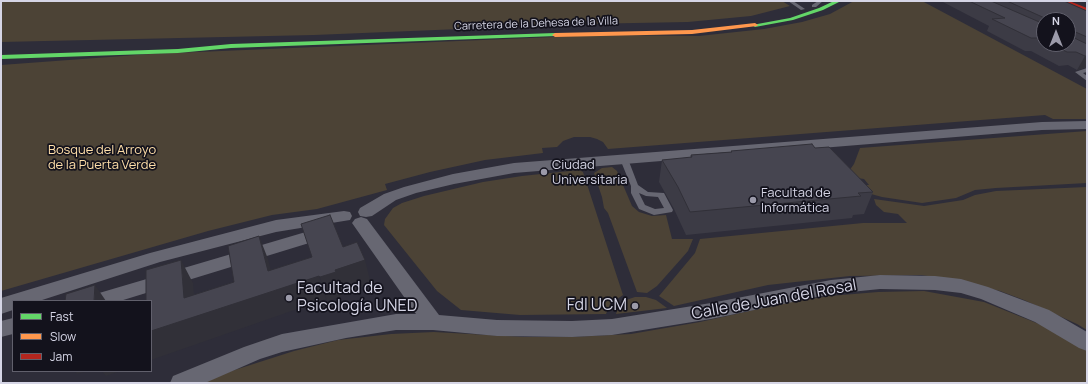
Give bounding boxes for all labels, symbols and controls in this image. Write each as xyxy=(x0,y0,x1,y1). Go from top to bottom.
north arrow xyxy=(1036,12,1076,52)
text: N xyxy=(1052,13,1060,28)
street label: Carretera de la Dehesa de la Villa xyxy=(454,15,618,33)
park label: Bosque del Arroyo de la Puerta Verde xyxy=(48,142,156,173)
place label: Ciudad Universitaria xyxy=(552,157,627,188)
marker: Ciudad Universitaria xyxy=(539,167,549,177)
place label: Facultad de Informática xyxy=(761,185,830,216)
marker: Facultad de Informática xyxy=(748,195,758,205)
street label: Calle de Juan del Rosal xyxy=(690,276,858,324)
place label: Facultad de Psicología UNED xyxy=(297,279,417,317)
marker: Facultad de Psicología UNED xyxy=(284,293,294,303)
place label: FdI UCM xyxy=(567,296,627,316)
legend xyxy=(12,300,152,372)
marker: FdI UCM xyxy=(630,301,640,311)
text: Fast xyxy=(50,308,74,325)
text: Slow xyxy=(50,328,76,345)
text: Jam xyxy=(50,348,72,365)

